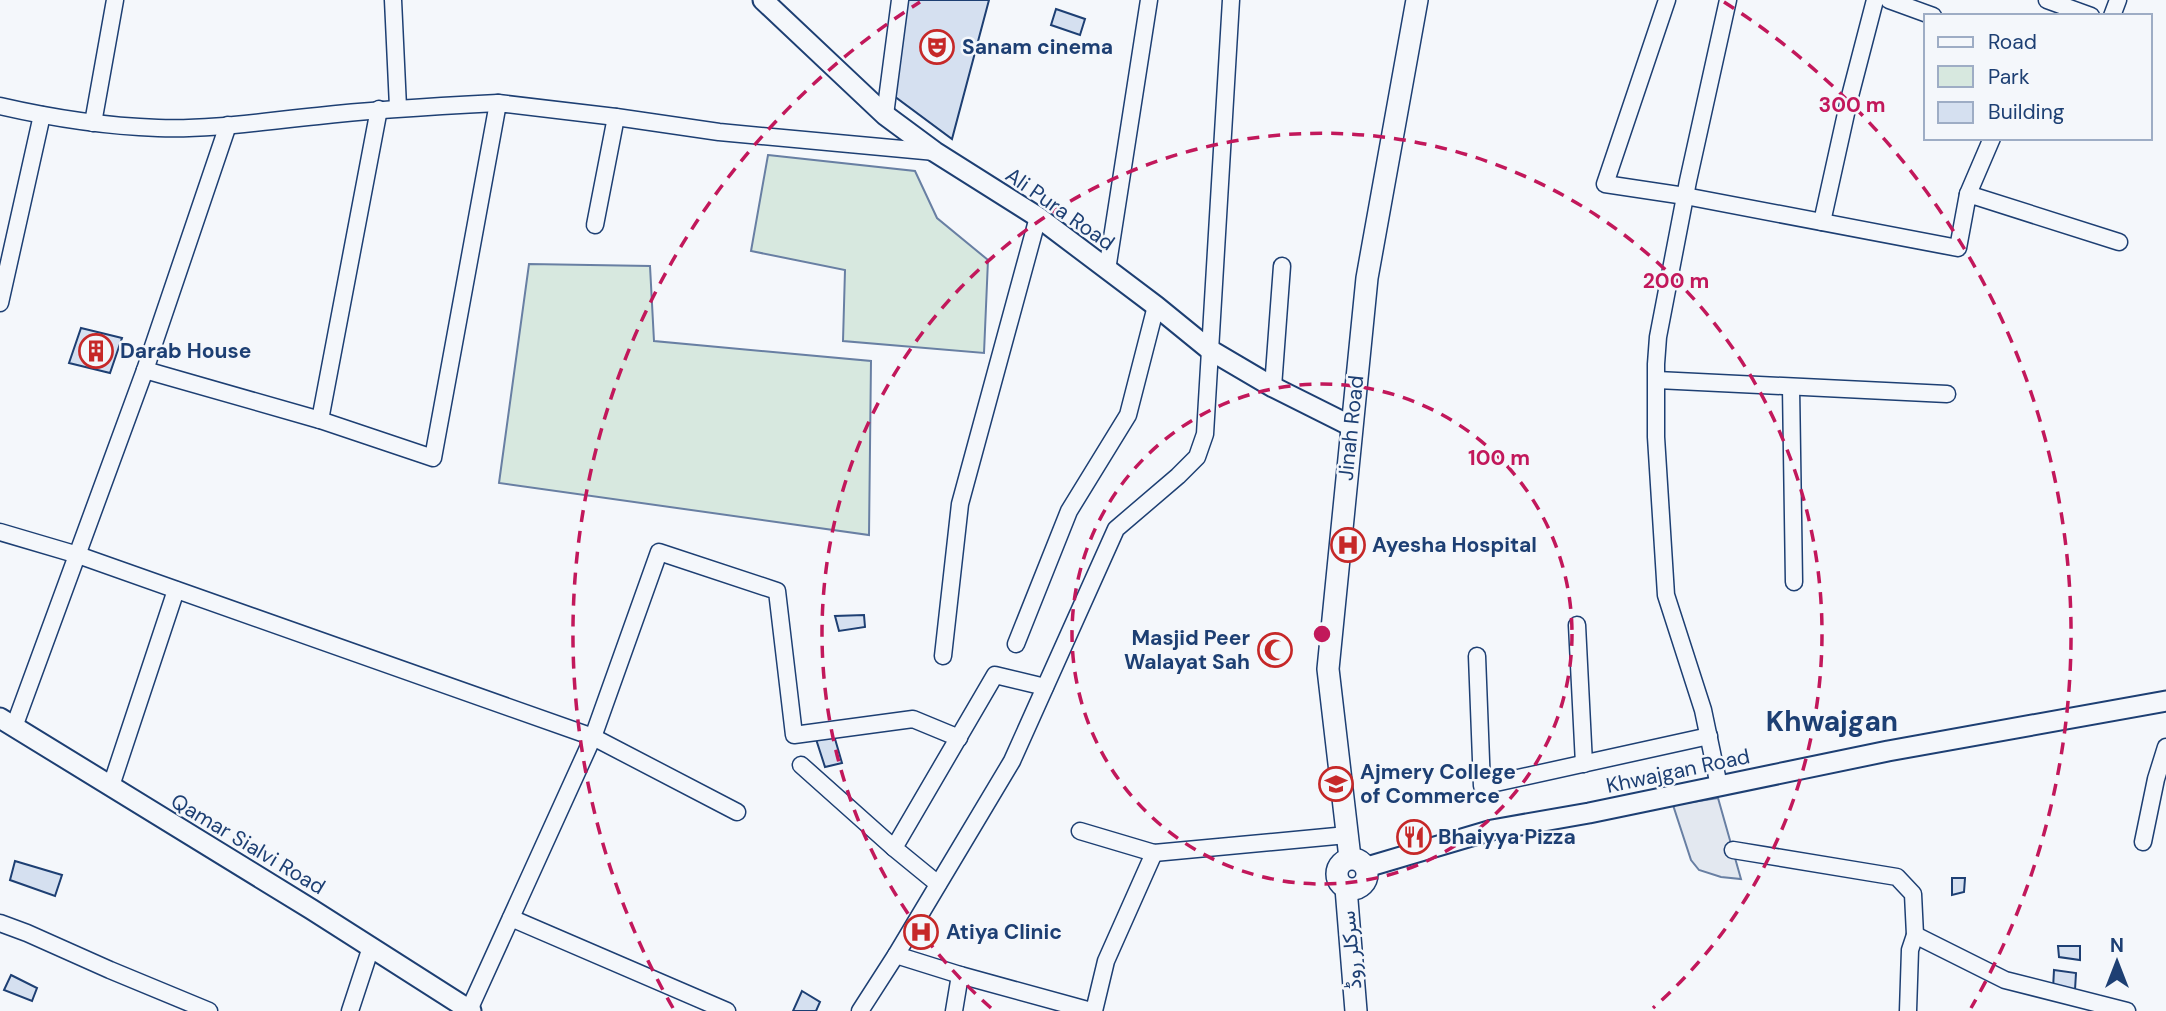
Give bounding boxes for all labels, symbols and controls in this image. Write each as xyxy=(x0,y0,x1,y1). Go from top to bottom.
legend xyxy=(1924,14,2152,140)
theatre icon: Sanam cinema xyxy=(918,28,956,66)
text: Road xyxy=(1988,28,2037,56)
place label: Sanam cinema xyxy=(962,33,1113,61)
text: Park xyxy=(1988,63,2030,91)
text: 300 m xyxy=(1819,91,1885,119)
text: Building xyxy=(1988,98,2065,126)
street label: Ali Pura Road xyxy=(1000,161,1120,257)
text: 200 m xyxy=(1643,267,1709,295)
building icon: Darab House xyxy=(77,332,115,370)
place label: Darab House xyxy=(120,337,251,365)
street label: Jinah Road xyxy=(1332,374,1370,482)
text: 100 m xyxy=(1468,444,1530,472)
hospital icon: Ayesha Hospital xyxy=(1329,526,1367,564)
place label: Ayesha Hospital xyxy=(1372,531,1537,559)
centre of rings xyxy=(1310,622,1334,646)
place label: Masjid Peer Walayat Sah xyxy=(1124,624,1250,676)
mosque icon: Masjid Peer Walayat Sah xyxy=(1256,631,1294,669)
district label: Khwajgan xyxy=(1766,703,1898,740)
street label: Khwajgan Road xyxy=(1604,742,1752,800)
place label: Ajmery College of Commerce xyxy=(1360,758,1516,810)
school or university icon: Ajmery College of Commerce xyxy=(1317,765,1355,803)
street label: Qamar Sialvi Road xyxy=(166,787,330,901)
restaurant icon: Bhaiyya Pizza xyxy=(1395,818,1433,856)
place label: Bhaiyya Pizza xyxy=(1438,823,1576,851)
street label: سرکلر روڈ xyxy=(1334,910,1368,990)
hospital icon: Atiya Clinic xyxy=(902,913,940,951)
place label: Atiya Clinic xyxy=(946,918,1062,946)
north arrow xyxy=(2082,927,2152,997)
text: N xyxy=(2110,933,2124,958)

